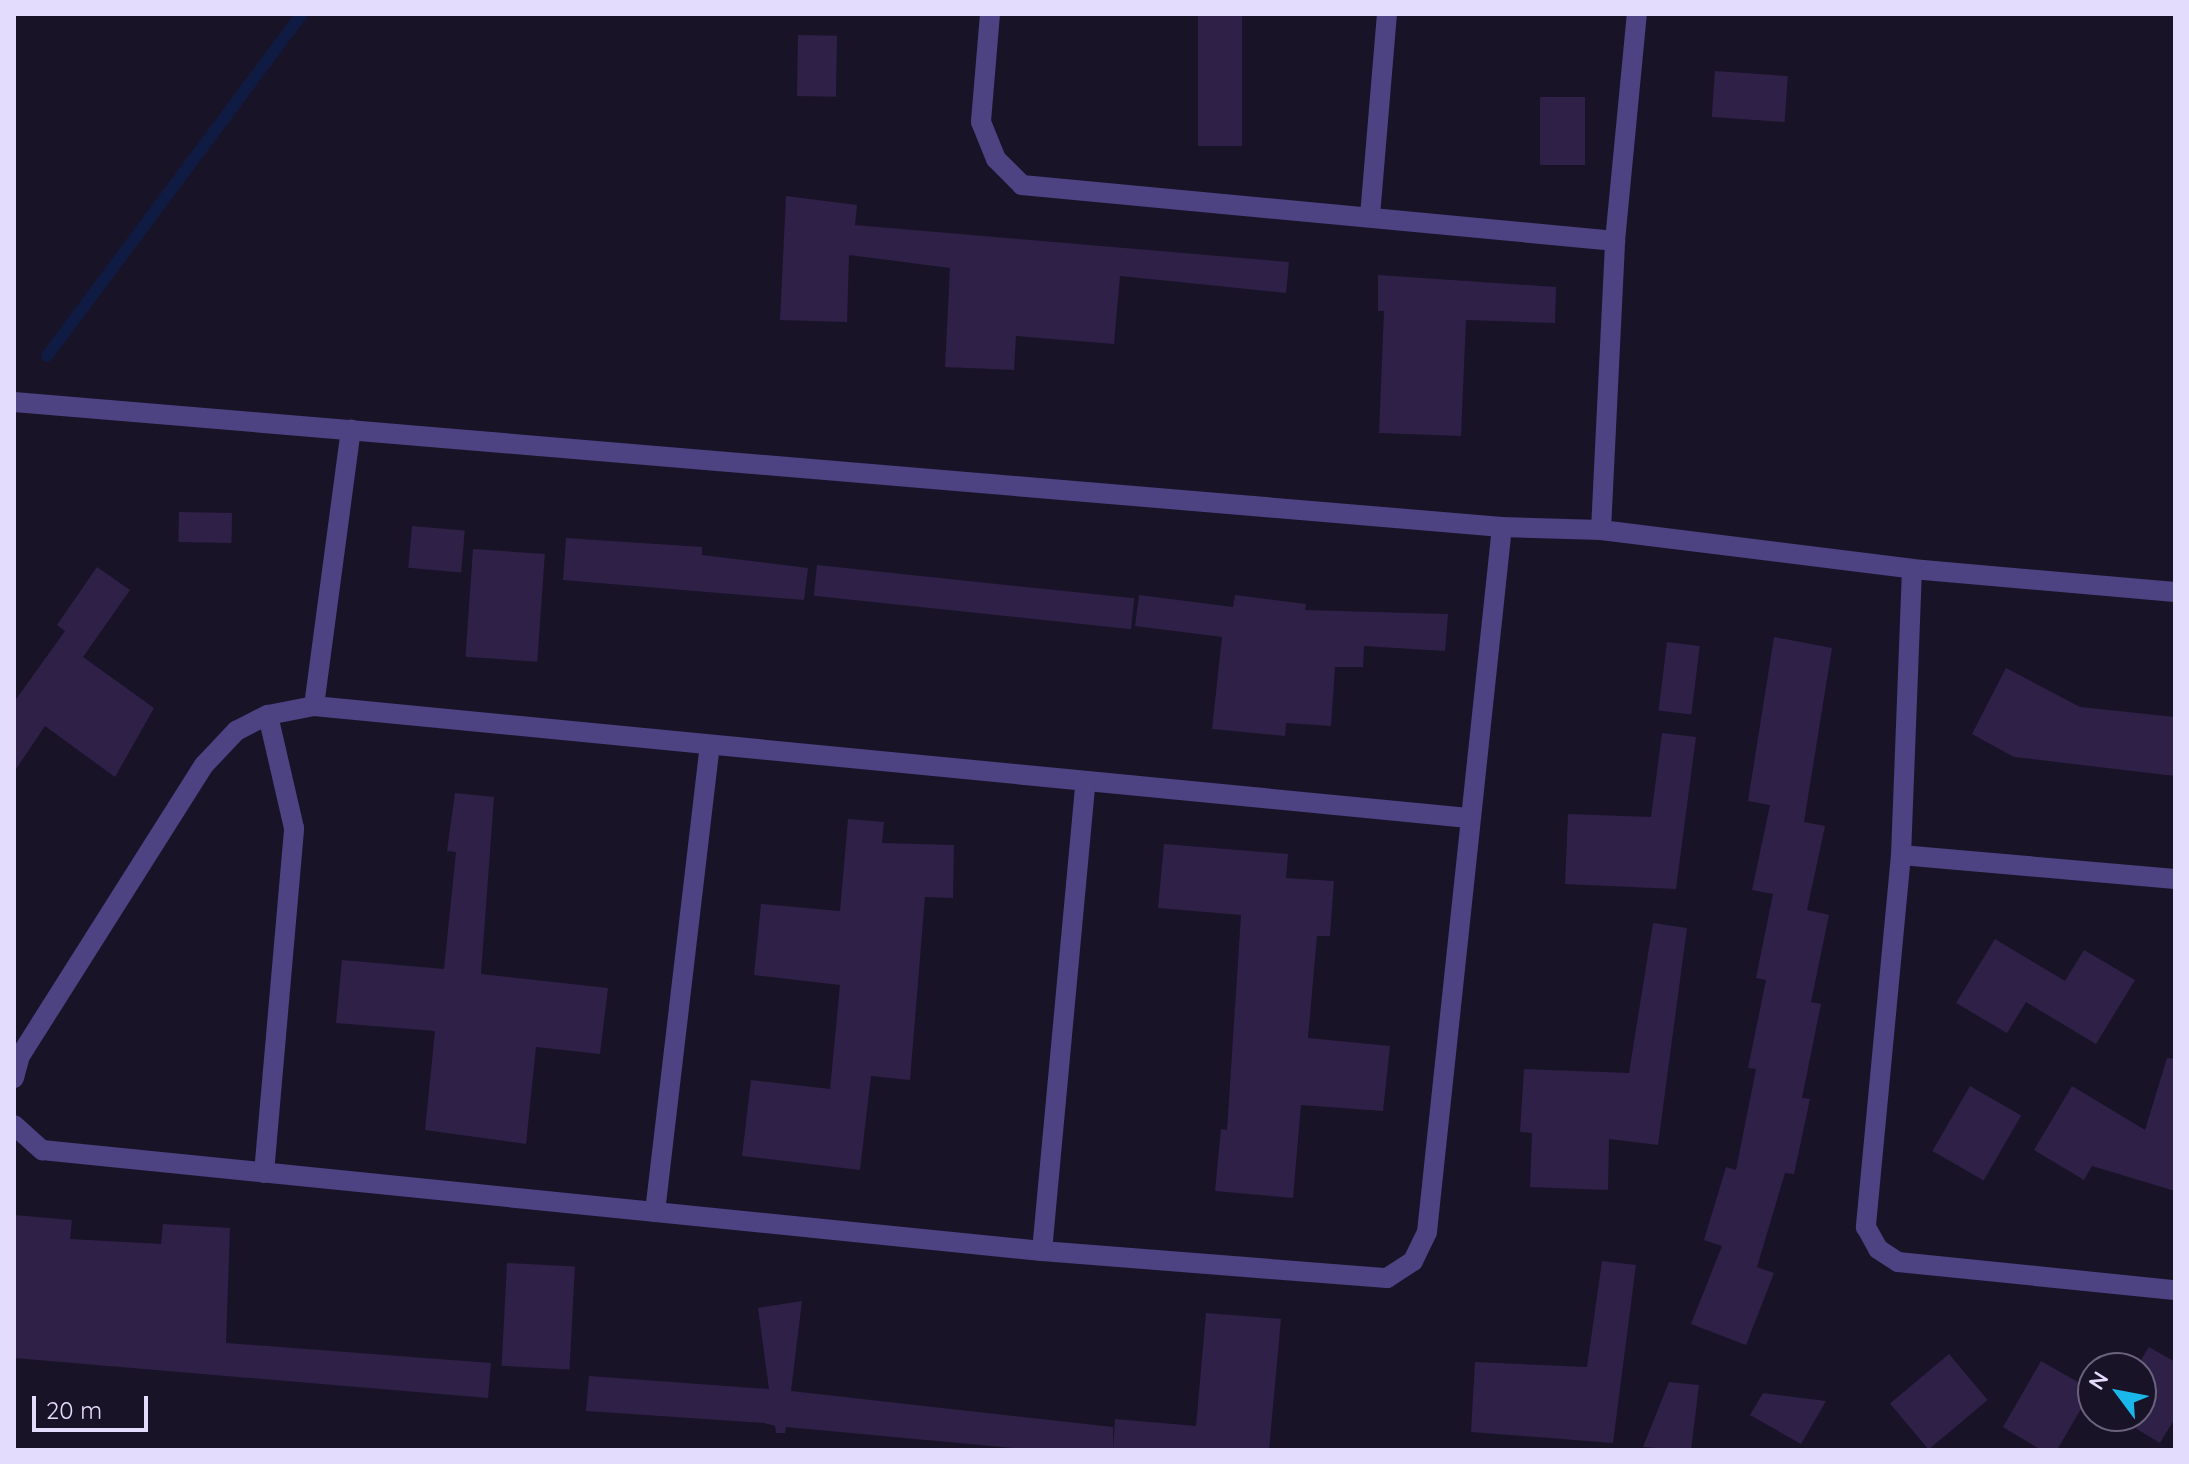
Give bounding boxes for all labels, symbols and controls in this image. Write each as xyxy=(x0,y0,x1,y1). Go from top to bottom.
north arrow xyxy=(2077,1352,2157,1432)
text: N xyxy=(2082,1366,2114,1395)
scale bar xyxy=(36,1380,152,1430)
text: 20 m xyxy=(46,1395,102,1425)

